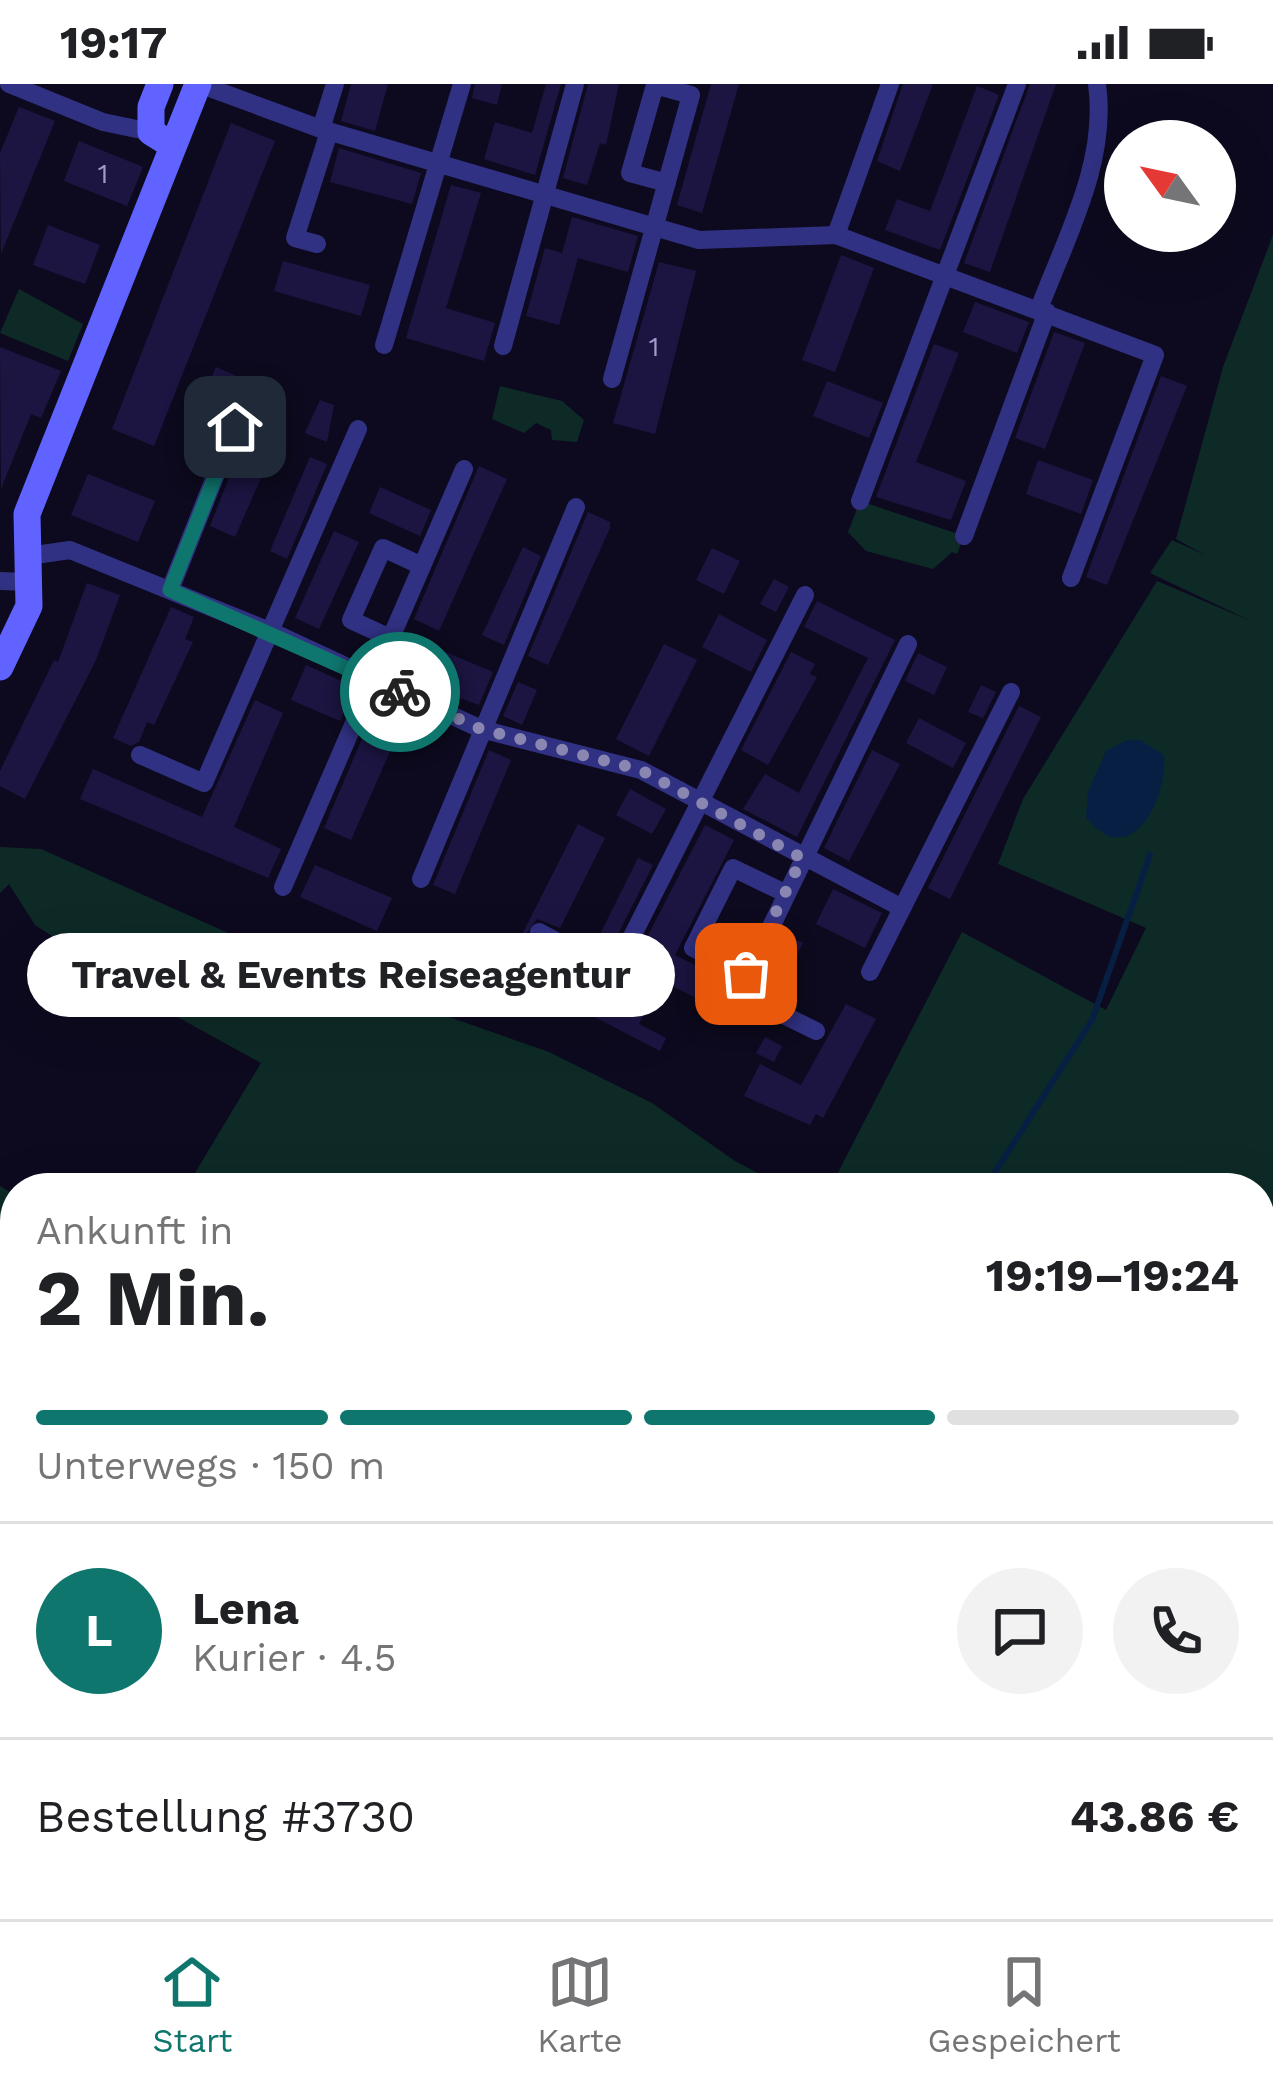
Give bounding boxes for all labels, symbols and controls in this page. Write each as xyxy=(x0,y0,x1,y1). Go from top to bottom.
text: 19:17 xyxy=(60,16,167,69)
north arrow xyxy=(1104,120,1236,252)
map controls xyxy=(1104,120,1236,252)
house number: 1 xyxy=(98,158,108,190)
house number: 1 xyxy=(649,331,659,363)
pin xyxy=(184,376,286,478)
icon: home xyxy=(202,394,268,460)
courier xyxy=(340,632,460,752)
icon: bike xyxy=(367,659,433,725)
pin xyxy=(695,923,797,1025)
callout: Travel & Events Reiseagentur xyxy=(26,932,674,1016)
icon: bag xyxy=(713,941,779,1007)
text: Travel & Events Reiseagentur xyxy=(71,952,631,997)
text: Ankunft in xyxy=(36,1208,233,1253)
text: 19:19–19:24 xyxy=(986,1249,1239,1302)
text: 2 Min. xyxy=(36,1252,269,1344)
text: Unterwegs · 150 m xyxy=(36,1443,385,1488)
button: chat xyxy=(957,1568,1083,1694)
button: phone xyxy=(1113,1568,1239,1694)
text: Lena xyxy=(192,1582,299,1635)
text: L xyxy=(85,1604,113,1657)
text: Kurier · 4.5 xyxy=(192,1635,396,1680)
text: Bestellung #3730 xyxy=(36,1790,415,1843)
text: 43.86 € xyxy=(1070,1790,1239,1843)
tab: Start xyxy=(152,1949,232,2060)
tab: Karte xyxy=(537,1949,623,2060)
tab: Gespeichert xyxy=(927,1949,1121,2060)

